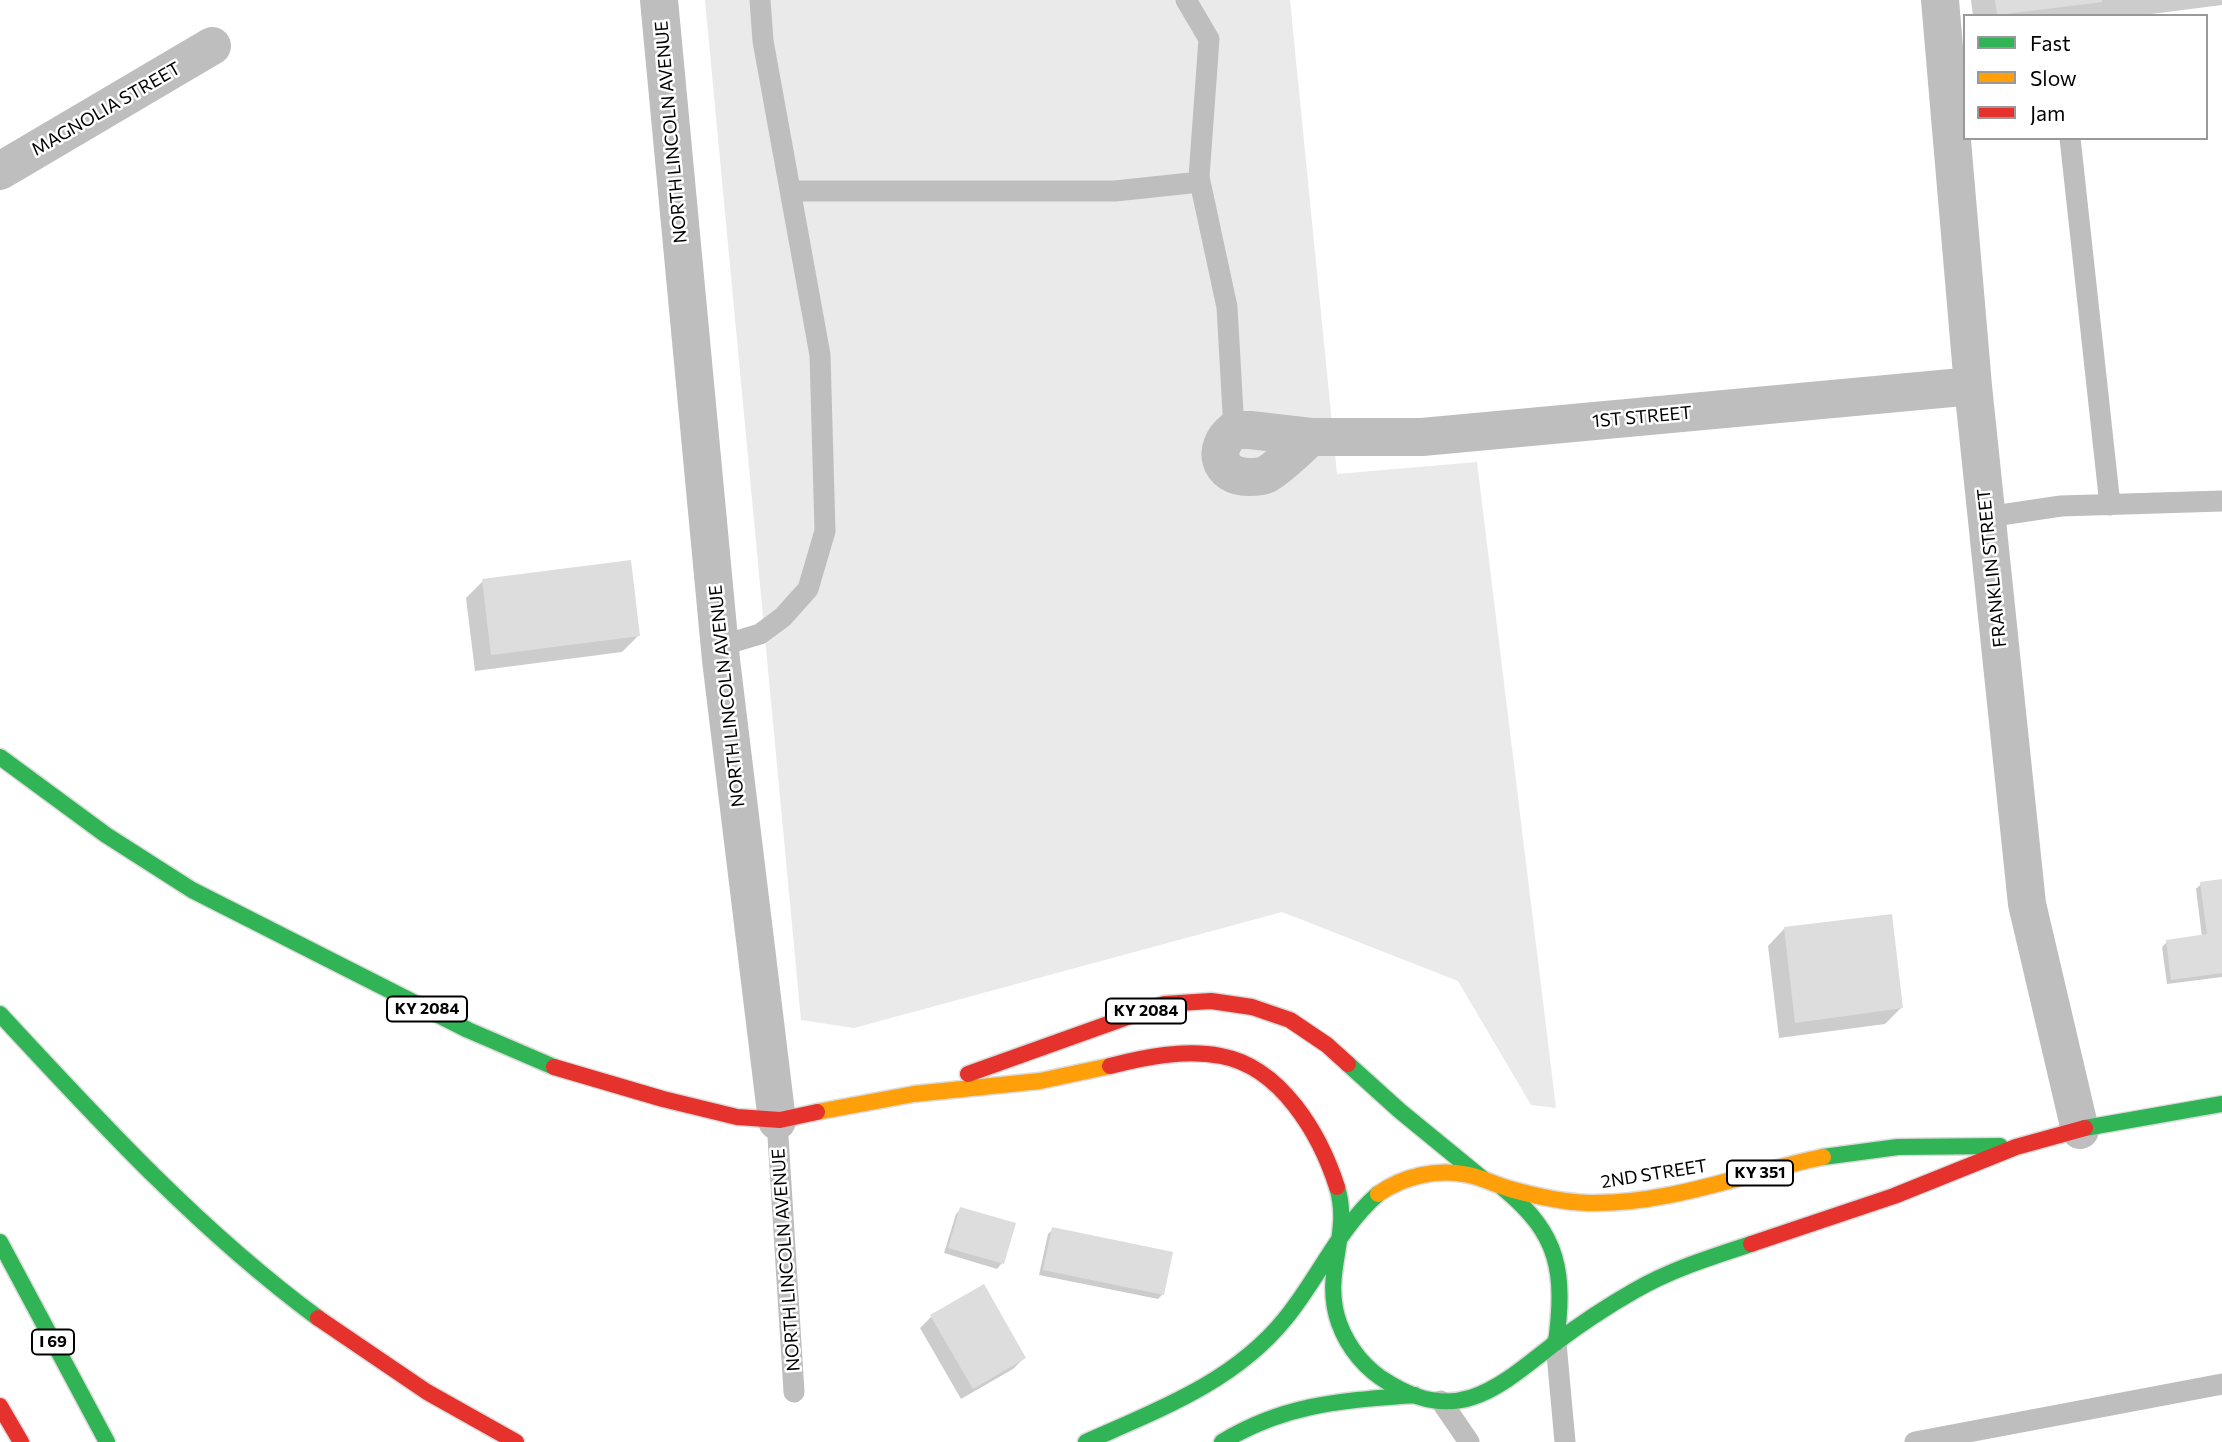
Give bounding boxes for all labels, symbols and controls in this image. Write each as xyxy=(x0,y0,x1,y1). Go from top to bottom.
legend xyxy=(1963,14,2208,140)
street label: NORTH LINCOLN AVENUE xyxy=(651,20,691,244)
text: Fast xyxy=(2030,30,2071,55)
street label: MAGNOLIA STREET xyxy=(28,57,184,161)
text: Slow xyxy=(2030,65,2077,90)
text: Jam xyxy=(2030,100,2065,125)
street label: 1ST STREET xyxy=(1591,402,1693,432)
street label: FRANKLIN STREET xyxy=(1973,487,2011,649)
street label: NORTH LINCOLN AVENUE xyxy=(705,584,749,808)
road number: KY 2084 xyxy=(387,996,467,1021)
road number: KY 2084 xyxy=(1106,998,1186,1023)
street label: NORTH LINCOLN AVENUE xyxy=(767,1148,805,1372)
street label: 2ND STREET xyxy=(1599,1155,1709,1193)
road number: KY 351 xyxy=(1727,1161,1793,1186)
road number: I 69 xyxy=(32,1330,74,1354)

